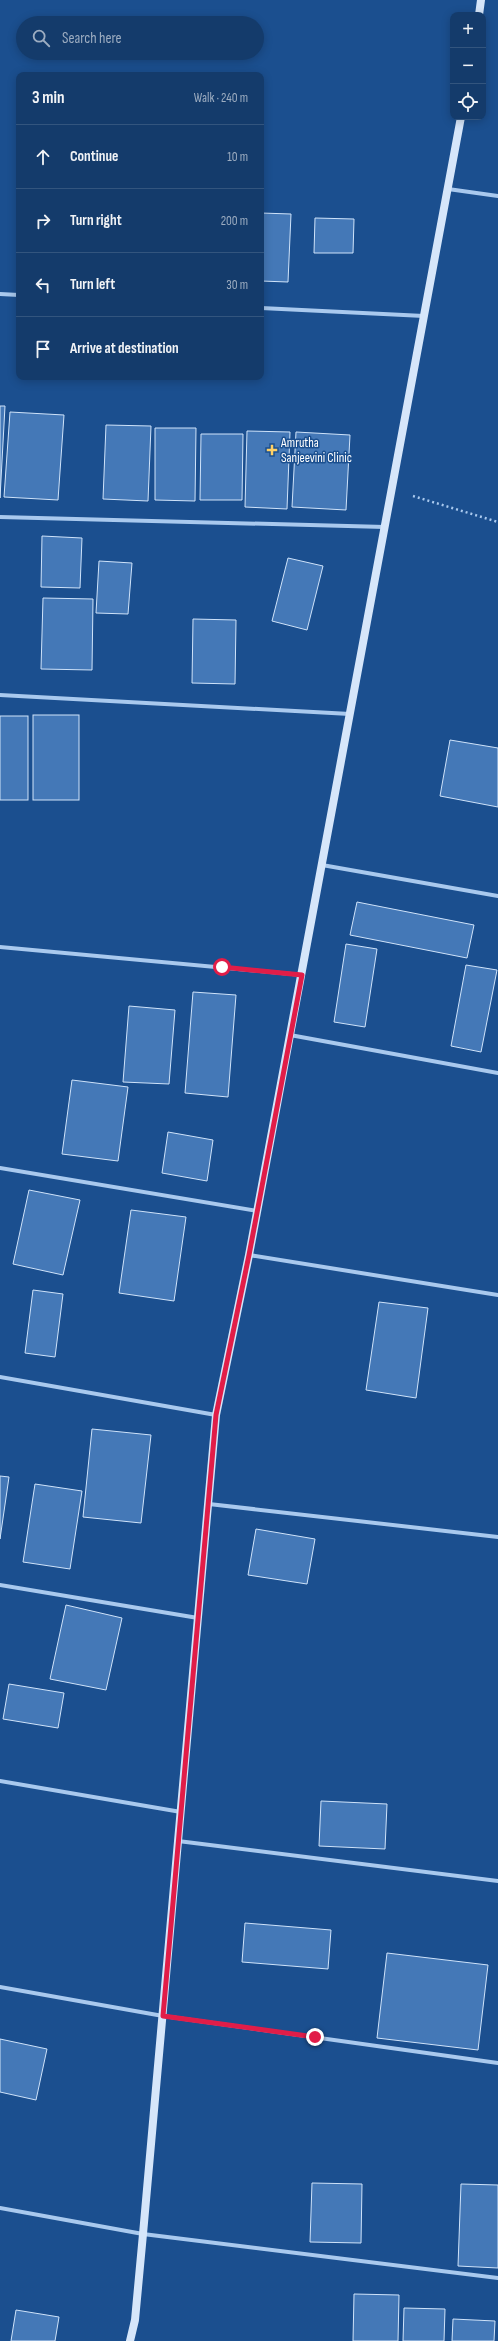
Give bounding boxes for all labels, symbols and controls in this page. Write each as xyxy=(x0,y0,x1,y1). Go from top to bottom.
map controls xyxy=(450,12,486,120)
button: + xyxy=(450,12,486,48)
search box xyxy=(16,16,264,60)
icon: search xyxy=(30,27,52,49)
text: Search here xyxy=(62,29,122,48)
button: − xyxy=(450,48,486,84)
button: locate xyxy=(450,84,486,120)
text: 3 min xyxy=(32,88,65,108)
text: Walk · 240 m xyxy=(194,90,248,106)
icon: ahead xyxy=(32,146,54,168)
text: Continue xyxy=(70,147,119,166)
text: 10 m xyxy=(227,149,248,165)
icon: right xyxy=(32,210,54,232)
text: Turn right xyxy=(70,211,122,230)
text: 200 m xyxy=(221,213,248,229)
icon: left xyxy=(32,274,54,296)
text: Turn left xyxy=(70,275,115,294)
text: 30 m xyxy=(226,277,248,293)
icon: arrive xyxy=(32,338,54,360)
text: Arrive at destination xyxy=(70,339,179,358)
place label: Amrutha Sanjeevini Clinic xyxy=(280,435,352,466)
marker: Amrutha Sanjeevini Clinic xyxy=(266,444,278,456)
route start xyxy=(213,958,231,976)
route end xyxy=(306,2028,324,2046)

